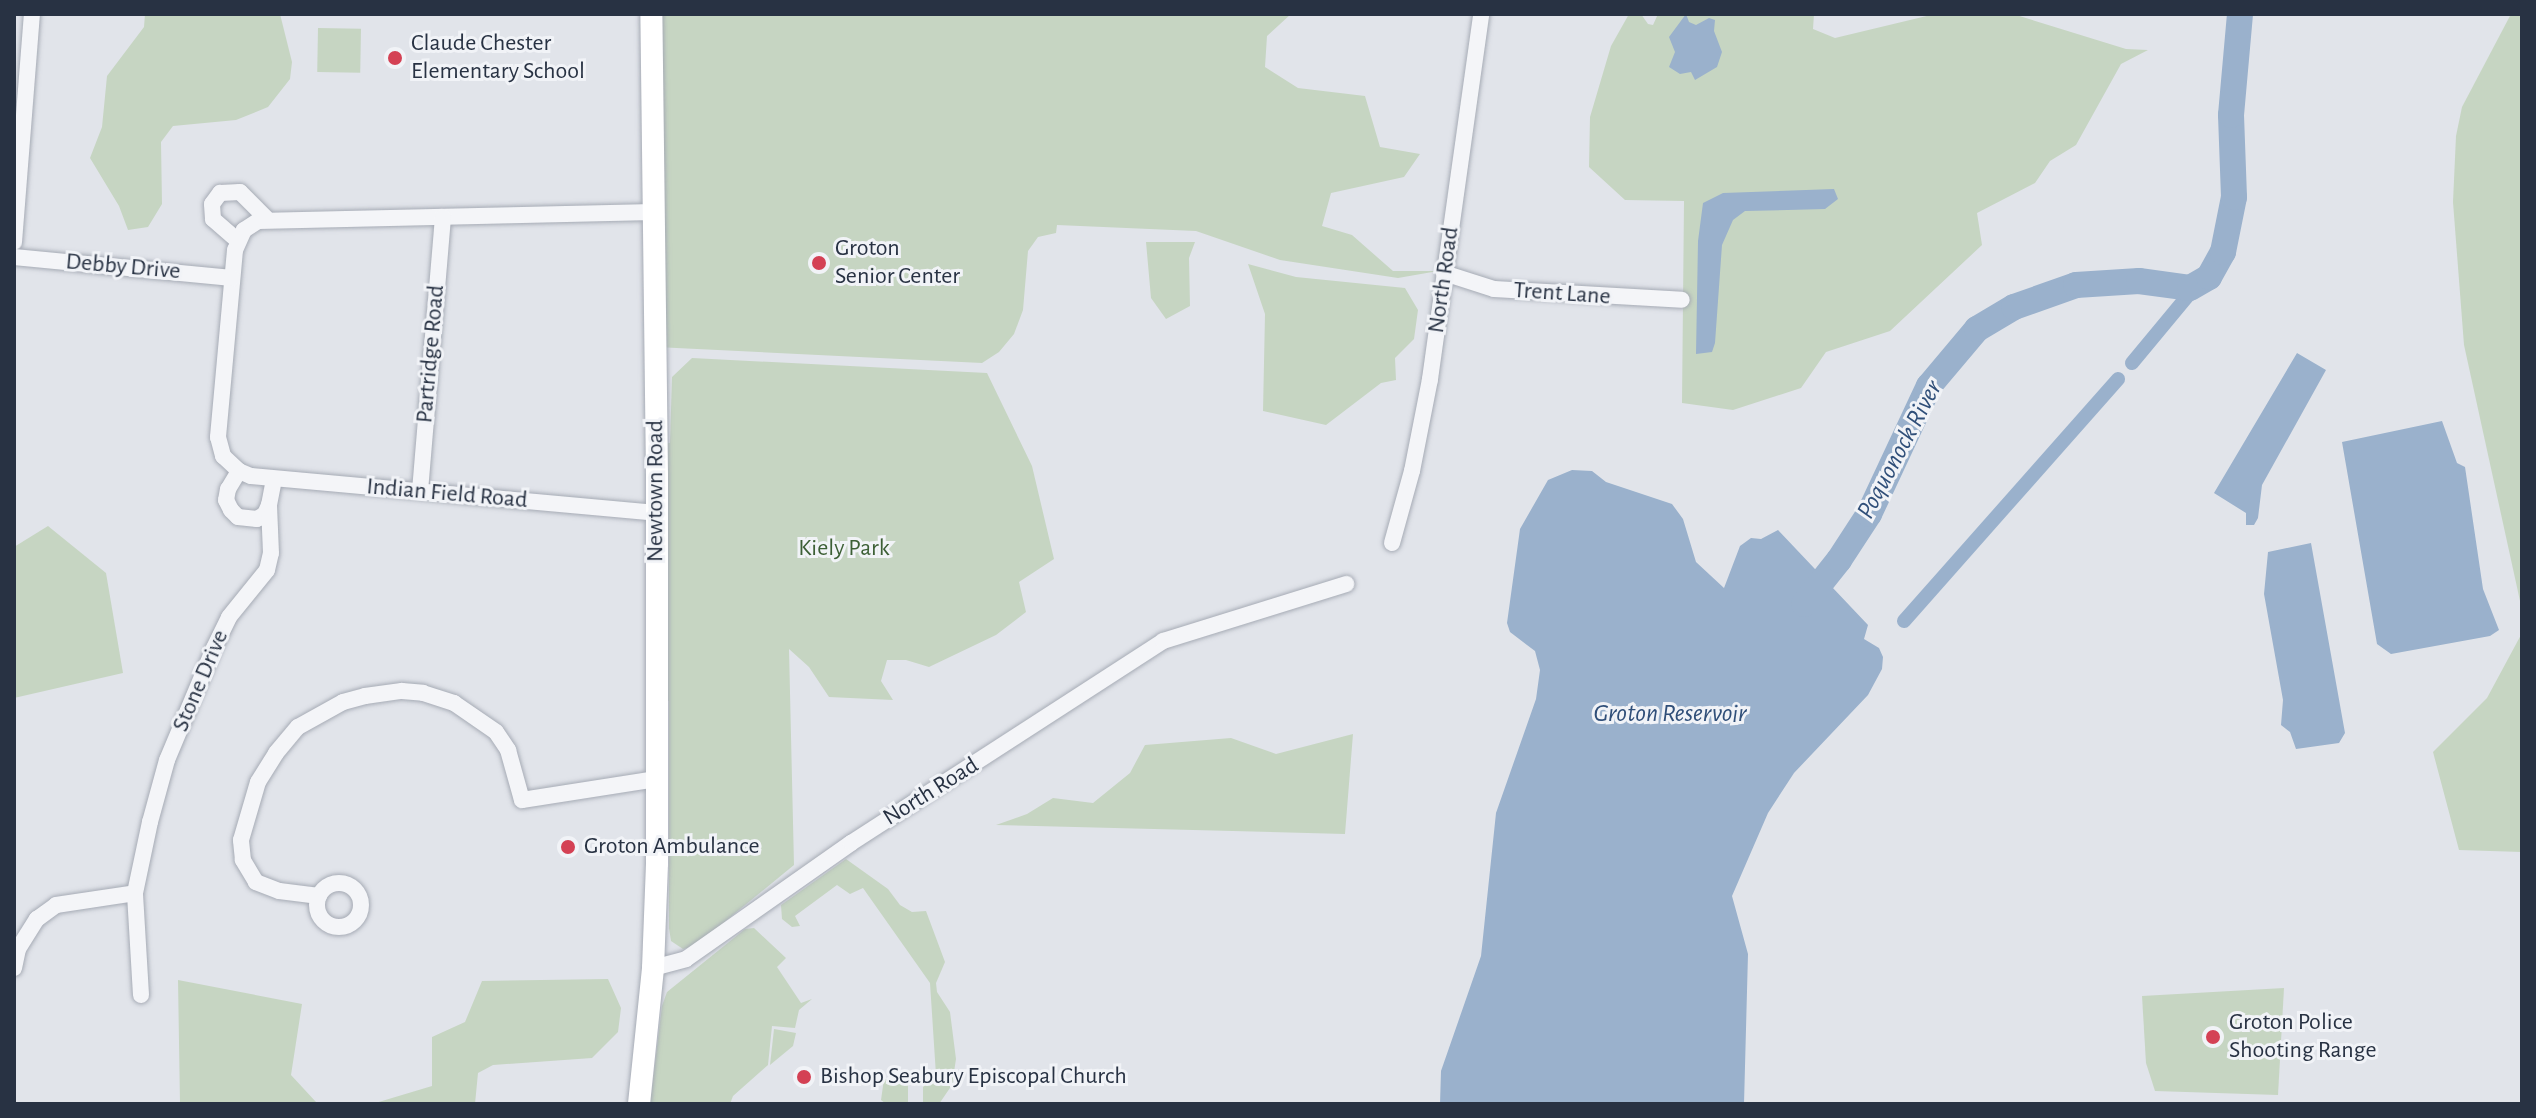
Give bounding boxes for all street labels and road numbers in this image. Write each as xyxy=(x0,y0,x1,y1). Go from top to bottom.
street label: North Road xyxy=(1422,225,1466,335)
street label: Debby Drive xyxy=(64,248,182,286)
street label: Trent Lane xyxy=(1512,276,1612,312)
street label: Partridge Road xyxy=(411,284,451,424)
street label: Newtown Road xyxy=(642,420,670,562)
street label: Indian Field Road xyxy=(365,473,529,515)
street label: Stone Drive xyxy=(167,626,235,736)
street label: North Road xyxy=(878,751,984,833)

